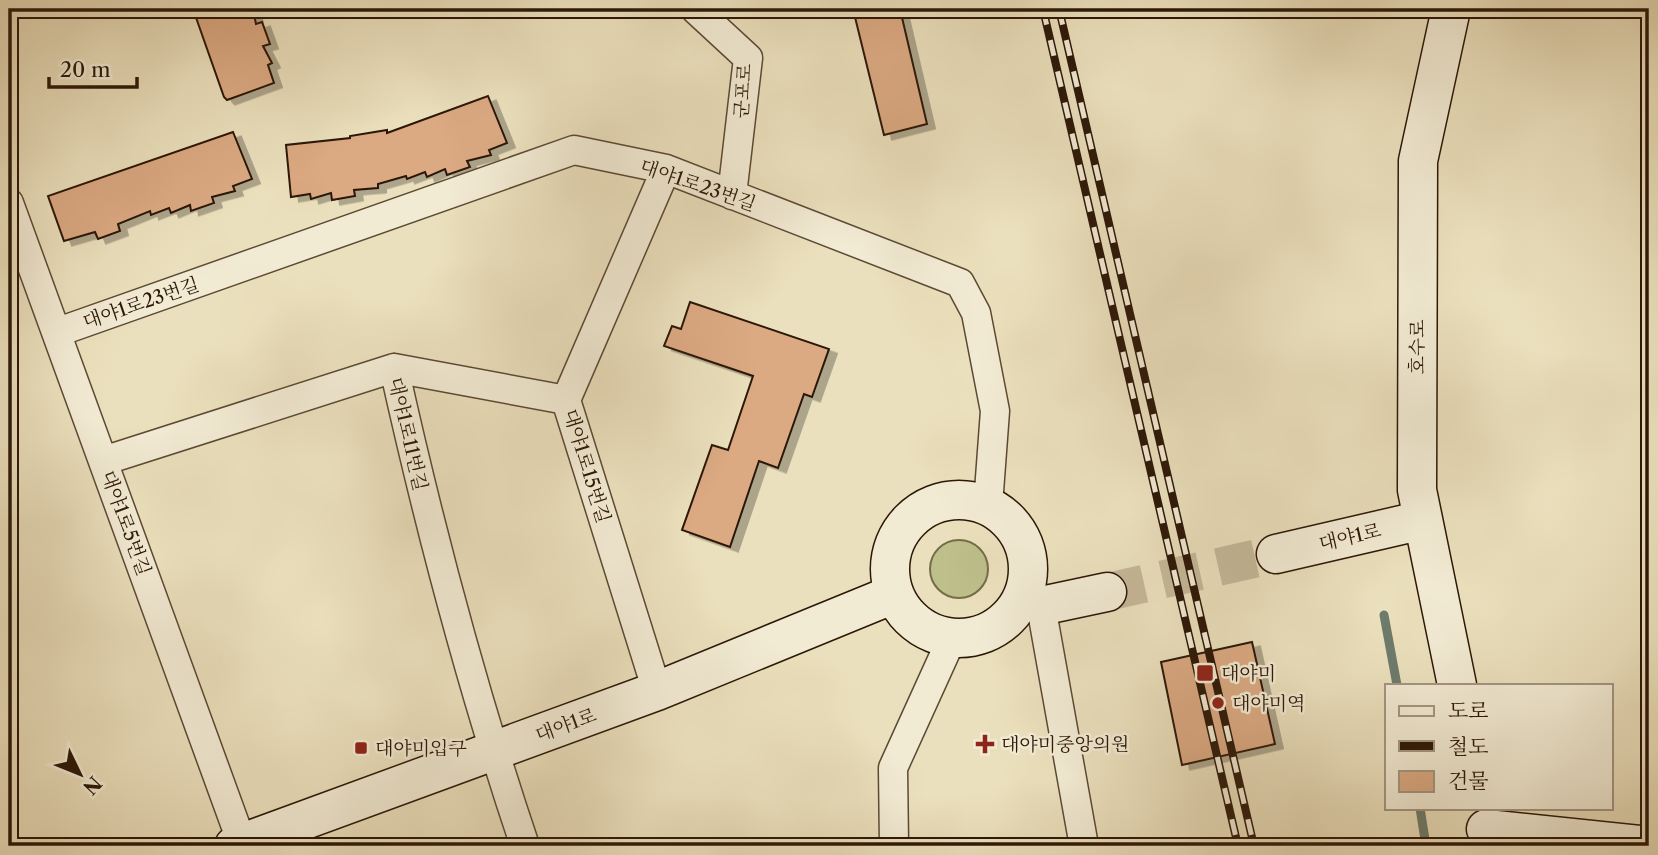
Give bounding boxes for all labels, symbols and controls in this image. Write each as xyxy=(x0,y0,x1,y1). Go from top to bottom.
scale bar xyxy=(49,46,136,90)
text: 20 m xyxy=(60,57,111,82)
street label: 군포로 xyxy=(730,63,756,119)
street label: 대야1로23번길 xyxy=(637,154,759,216)
street label: 대야1로23번길 xyxy=(80,272,202,334)
street label: 호수로 xyxy=(1406,319,1429,375)
street label: 대야1로11번길 xyxy=(384,375,432,493)
street label: 대야1로15번길 xyxy=(559,406,615,526)
street label: 대야1로5번길 xyxy=(96,467,156,579)
street label: 대야1로 xyxy=(1317,519,1383,555)
place label: 대야미 xyxy=(1221,662,1276,685)
marker: 대야미 xyxy=(1195,663,1215,683)
legend xyxy=(1385,684,1612,810)
place label: 대야미역 xyxy=(1232,692,1305,715)
marker: 대야미역 xyxy=(1210,695,1226,711)
text: 도로 xyxy=(1448,698,1489,723)
street label: 대야1로 xyxy=(532,703,600,747)
place label: 대야미중앙의원 xyxy=(1001,733,1129,756)
marker: 대야미중앙의원 xyxy=(975,734,995,754)
text: 철도 xyxy=(1448,734,1489,759)
place label: 대야미입구 xyxy=(375,737,467,760)
north arrow xyxy=(46,740,116,810)
marker: 대야미입구 xyxy=(353,740,369,756)
text: 건물 xyxy=(1448,768,1489,793)
text: N xyxy=(78,771,106,799)

